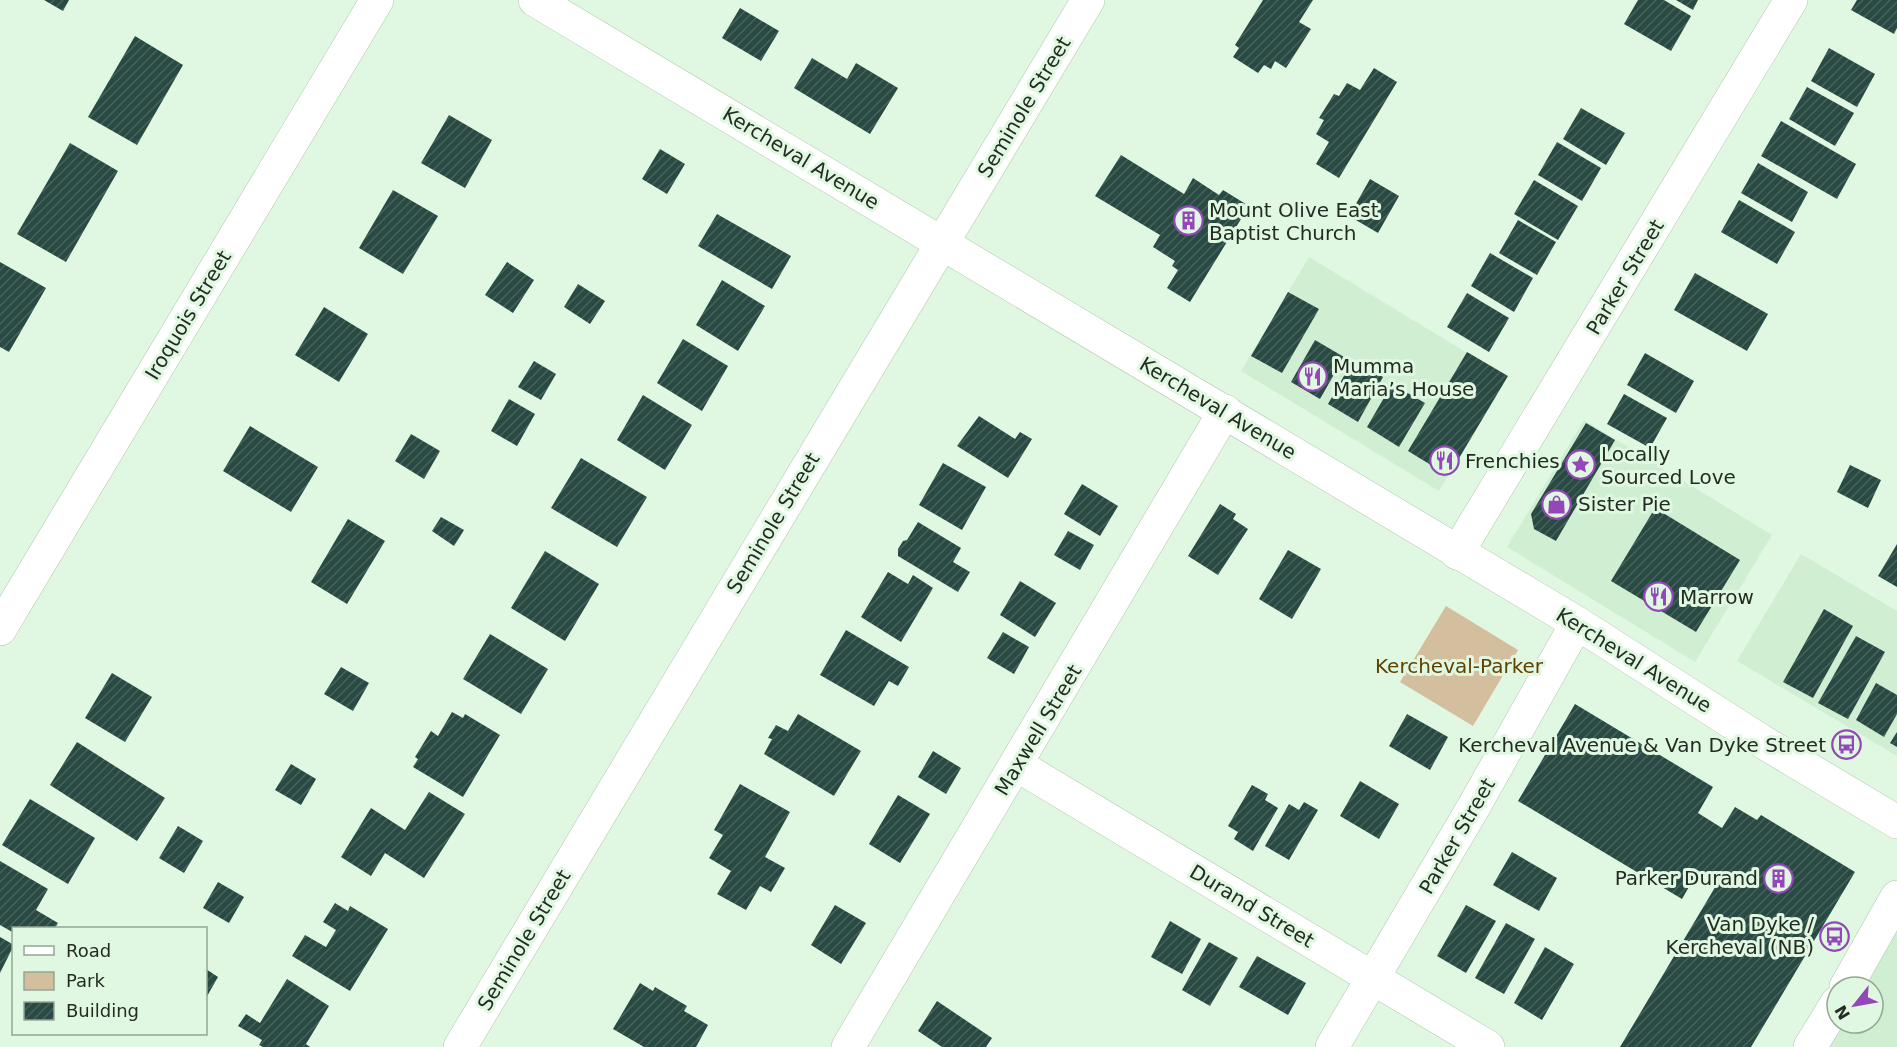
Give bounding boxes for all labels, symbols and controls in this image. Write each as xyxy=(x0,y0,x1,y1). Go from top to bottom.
street label: Seminole Street xyxy=(973,32,1076,182)
street label: Kercheval Avenue xyxy=(718,102,884,214)
place label: Mount Olive East Baptist Church xyxy=(1209,198,1379,245)
building icon: Mount Olive East Baptist Church xyxy=(1172,205,1204,237)
street label: Parker Street xyxy=(1581,215,1669,339)
street label: Iroquois Street xyxy=(140,246,236,384)
street label: Kercheval Avenue xyxy=(1135,352,1301,464)
place label: Mumma Maria’s House xyxy=(1333,354,1474,401)
restaurant icon: Mumma Maria’s House xyxy=(1296,361,1328,393)
place label: Locally Sourced Love xyxy=(1601,442,1736,489)
restaurant icon: Frenchies xyxy=(1428,445,1460,477)
street label: Seminole Street xyxy=(722,448,825,598)
place label: Frenchies xyxy=(1465,449,1560,473)
place icon: Locally Sourced Love xyxy=(1564,449,1596,481)
shop icon: Sister Pie xyxy=(1541,488,1573,520)
place label: Sister Pie xyxy=(1578,492,1671,516)
restaurant icon: Marrow xyxy=(1643,581,1675,613)
place label: Marrow xyxy=(1680,585,1754,609)
street label: Kercheval Avenue xyxy=(1552,603,1716,717)
park label: Kercheval-Parker xyxy=(1375,654,1544,678)
street label: Maxwell Street xyxy=(990,660,1087,800)
bus stop icon: Kercheval Avenue & Van Dyke Street xyxy=(1831,729,1863,761)
place label: Kercheval Avenue & Van Dyke Street xyxy=(1458,733,1826,757)
street label: Parker Street xyxy=(1414,774,1500,898)
street label: Durand Street xyxy=(1185,859,1319,953)
building icon: Parker Durand xyxy=(1763,862,1795,894)
street label: Seminole Street xyxy=(473,865,576,1015)
place label: Parker Durand xyxy=(1615,866,1758,890)
place label: Van Dyke / Kercheval (NB) xyxy=(1666,912,1814,959)
bus stop icon: Van Dyke / Kercheval (NB) xyxy=(1819,920,1851,952)
legend xyxy=(12,927,207,1035)
text: Road xyxy=(66,940,111,961)
text: Park xyxy=(66,970,105,991)
north arrow xyxy=(1825,975,1885,1035)
text: Building xyxy=(66,1000,139,1021)
text: N xyxy=(1831,1002,1854,1023)

